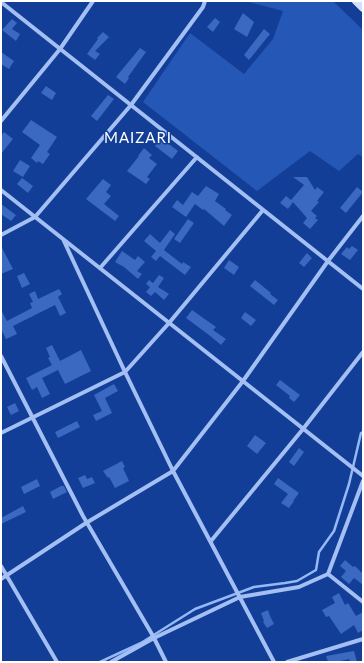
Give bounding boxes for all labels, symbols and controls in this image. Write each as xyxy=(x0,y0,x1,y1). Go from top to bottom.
district label: MAIZARI xyxy=(104,129,172,147)

